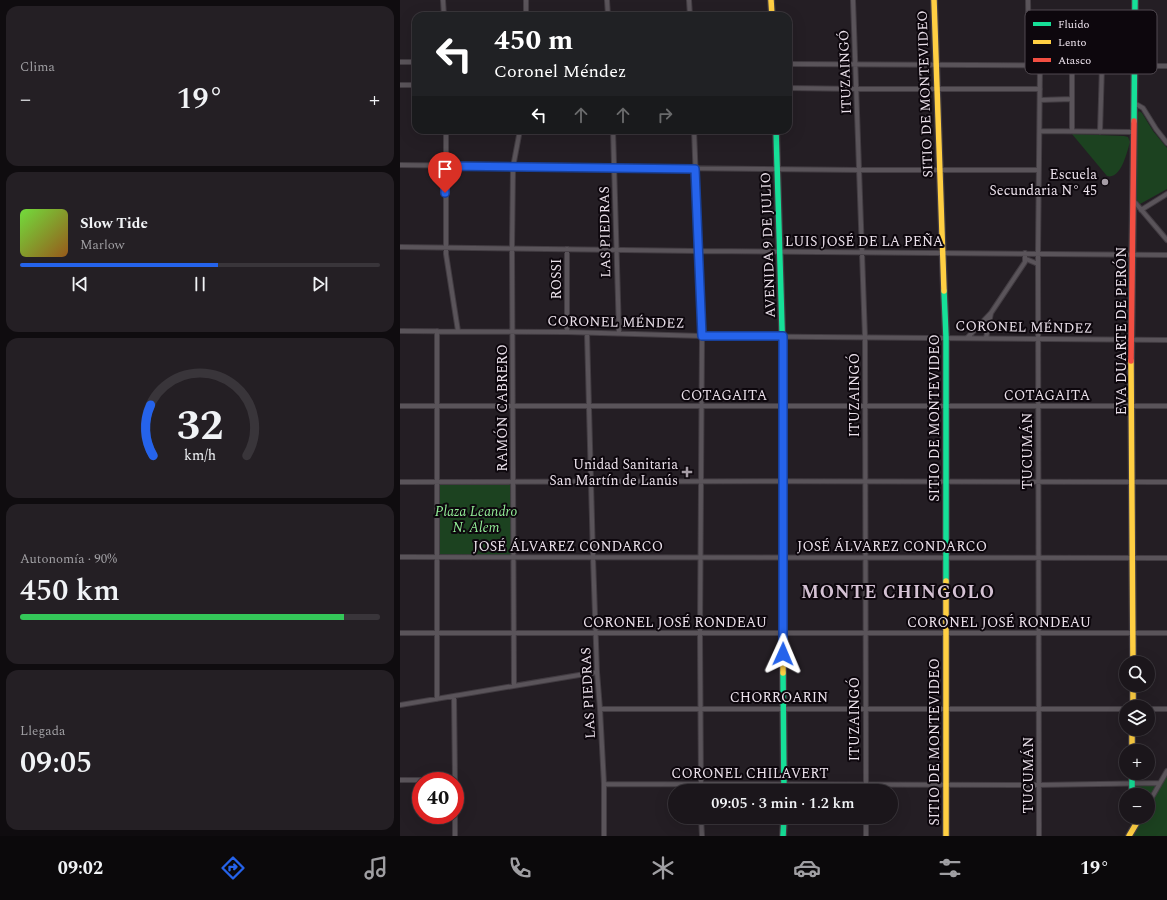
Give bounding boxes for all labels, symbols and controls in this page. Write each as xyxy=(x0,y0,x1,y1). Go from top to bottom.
street label: SITIO DE MONTEVIDEO xyxy=(912,10,938,178)
legend xyxy=(1025,10,1157,74)
text: Fluido xyxy=(1058,16,1090,33)
text: 450 m xyxy=(494,19,573,62)
icon: left xyxy=(428,28,480,80)
street label: ITUZAINGÓ xyxy=(833,29,857,115)
text: Lento xyxy=(1058,34,1087,51)
text: Atasco xyxy=(1058,52,1091,69)
text: Clima xyxy=(20,57,55,77)
text: Coronel Méndez xyxy=(494,58,627,85)
text: 19° xyxy=(176,76,224,122)
text: − xyxy=(20,83,31,116)
text: + xyxy=(369,83,380,116)
icon: left xyxy=(528,104,550,126)
icon: ahead xyxy=(570,104,592,126)
icon: ahead xyxy=(612,104,634,126)
icon: right xyxy=(654,104,676,126)
pin xyxy=(428,152,462,193)
icon: arrive xyxy=(434,158,456,180)
place label: Escuela Secundaria N° 45 xyxy=(989,164,1097,201)
street label: AVENIDA 9 DE JULIO xyxy=(755,172,781,318)
marker: Escuela Secundaria N° 45 xyxy=(1100,177,1110,187)
street label: LAS PIEDRAS xyxy=(594,186,616,278)
text: Slow Tide xyxy=(80,212,148,235)
street label: LUIS JOSÉ DE LA PEÑA xyxy=(785,231,944,252)
text: Marlow xyxy=(80,235,125,255)
street label: EVA DUARTE DE PERÓN xyxy=(1111,247,1132,415)
street label: ROSSI xyxy=(546,259,567,299)
icon: previous xyxy=(69,273,91,295)
icon: pause xyxy=(189,273,211,295)
icon: next xyxy=(309,273,331,295)
street label: CORONEL MÉNDEZ xyxy=(547,310,685,334)
street label: CORONEL MÉNDEZ xyxy=(955,315,1093,339)
street label: SITIO DE MONTEVIDEO xyxy=(924,334,945,502)
street label: RAMÓN CABRERO xyxy=(492,344,513,472)
street label: ITUZAINGÓ xyxy=(844,353,865,437)
street label: COTAGAITA xyxy=(681,385,768,406)
street label: COTAGAITA xyxy=(1004,385,1091,406)
text: 32 xyxy=(177,395,223,458)
street label: TUCUMÁN xyxy=(1017,413,1038,489)
text: km/h xyxy=(184,445,216,467)
place label: Unidad Sanitaria San Martín de Lanús xyxy=(549,454,678,491)
marker: Unidad Sanitaria San Martín de Lanús xyxy=(681,466,693,478)
park label: Plaza Leandro N. Alem xyxy=(435,501,517,538)
street label: JOSÉ ÁLVAREZ CONDARCO xyxy=(473,536,663,557)
street label: JOSÉ ÁLVAREZ CONDARCO xyxy=(797,536,987,557)
text: Autonomía · 90% xyxy=(20,549,117,569)
text: 450 km xyxy=(20,568,120,614)
district label: MONTE CHINGOLO xyxy=(801,579,995,606)
street label: CORONEL JOSÉ RONDEAU xyxy=(583,612,767,633)
street label: CORONEL JOSÉ RONDEAU xyxy=(907,612,1091,633)
position arrow xyxy=(762,633,804,675)
street label: LAS PIEDRAS xyxy=(575,647,601,739)
map controls xyxy=(1119,656,1155,824)
button: search xyxy=(1119,656,1155,692)
street label: SITIO DE MONTEVIDEO xyxy=(924,658,945,826)
street label: ITUZAINGÓ xyxy=(844,677,865,761)
street label: CHORROARIN xyxy=(730,687,828,708)
button: layers xyxy=(1119,700,1155,736)
text: Llegada xyxy=(20,721,65,741)
street label: TUCUMÁN xyxy=(1018,737,1039,813)
text: 09:05 xyxy=(20,740,92,786)
button: + xyxy=(1119,744,1155,780)
street label: CORONEL CHILAVERT xyxy=(671,763,829,784)
speed limit sign: 40 xyxy=(412,772,464,824)
button: − xyxy=(1119,788,1155,824)
text: 09:05 · 3 min · 1.2 km xyxy=(711,792,855,815)
icon: directions xyxy=(219,854,247,882)
icon: music xyxy=(362,854,390,882)
icon: phone xyxy=(506,854,534,882)
icon: climate xyxy=(649,854,677,882)
icon: car xyxy=(793,854,821,882)
icon: filters xyxy=(936,854,964,882)
text: 09:02 xyxy=(58,855,103,882)
text: 19° xyxy=(1080,855,1109,882)

